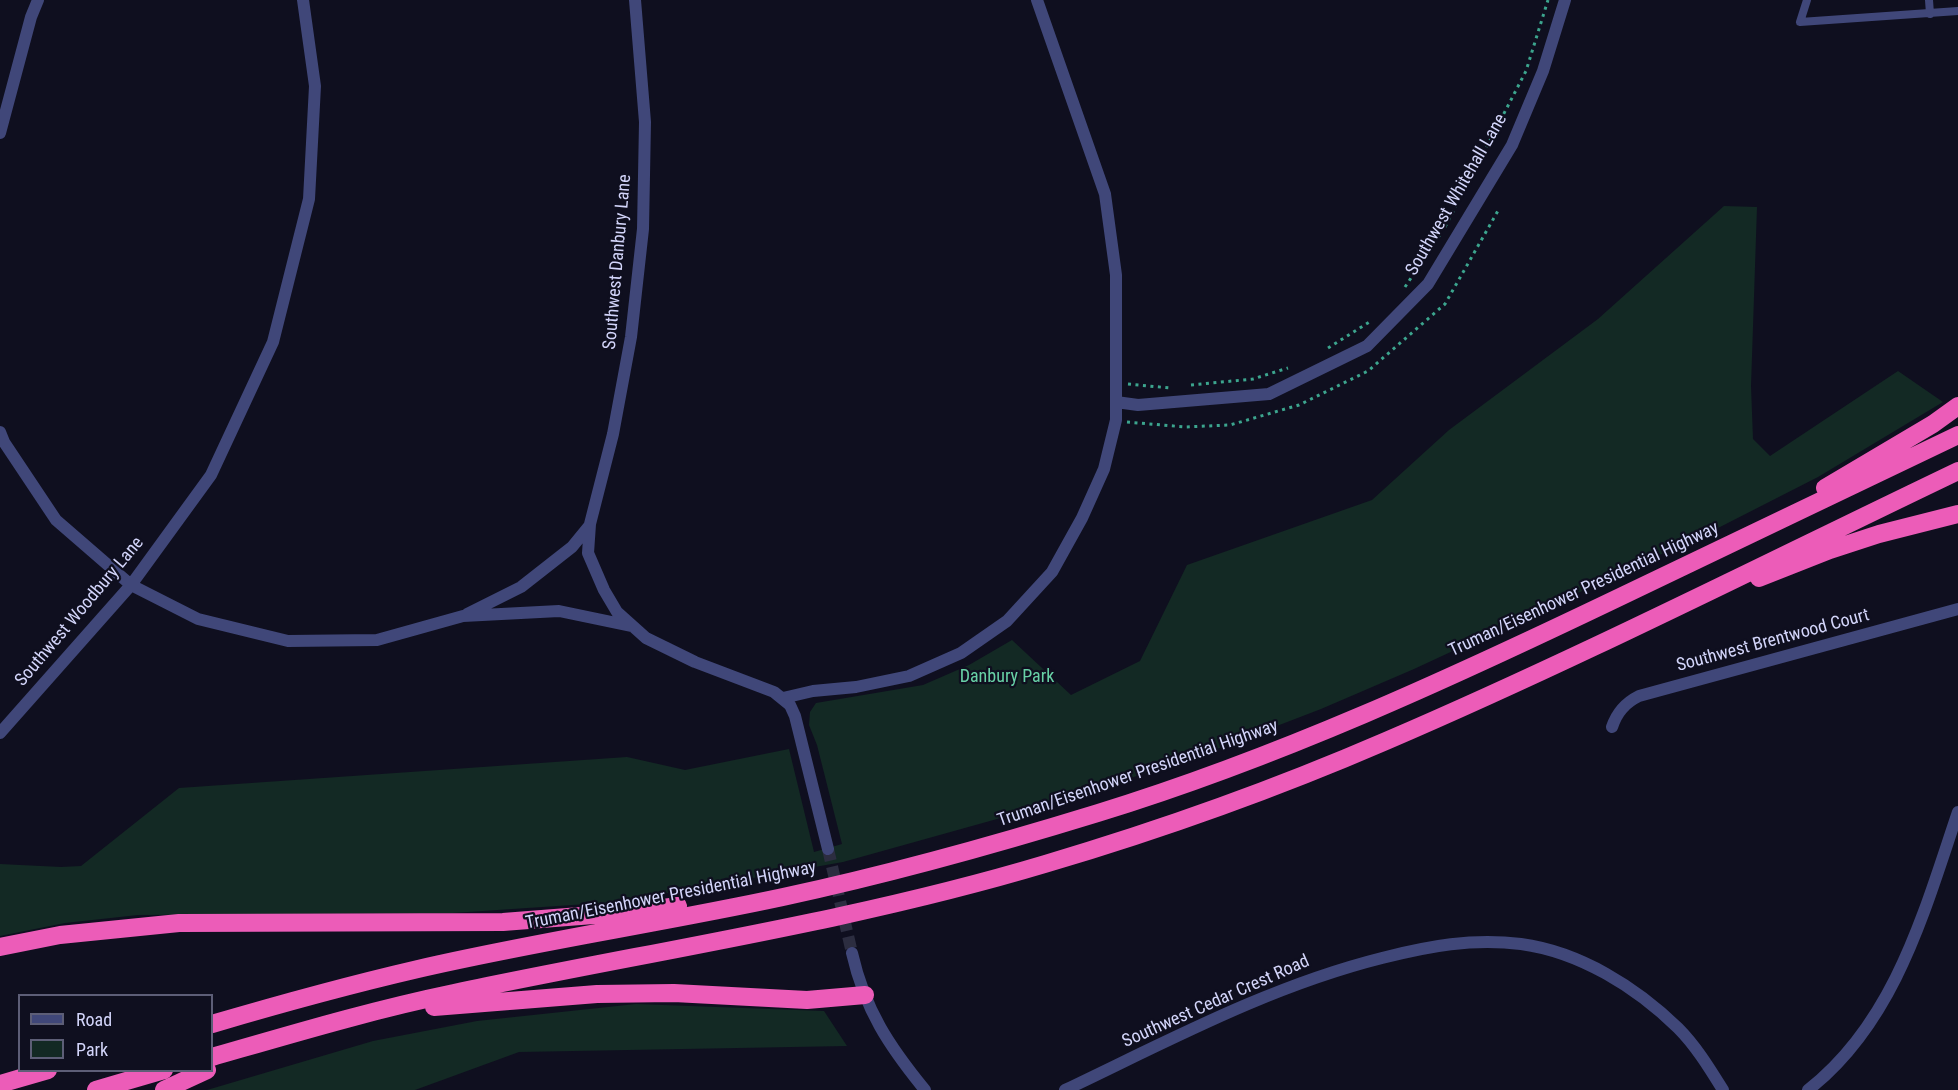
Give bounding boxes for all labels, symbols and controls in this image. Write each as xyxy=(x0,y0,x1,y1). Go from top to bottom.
street label: Southwest Whitehall Lane xyxy=(1402,110,1512,280)
street label: Southwest Danbury Lane xyxy=(600,174,636,350)
street label: Truman/Eisenhower Presidential Highway xyxy=(1446,518,1722,662)
street label: Southwest Woodbury Lane xyxy=(11,533,149,691)
street label: Southwest Brentwood Court xyxy=(1674,605,1872,677)
park label: Danbury Park xyxy=(960,666,1054,688)
street label: Truman/Eisenhower Presidential Highway xyxy=(995,716,1281,832)
street label: Truman/Eisenhower Presidential Highway xyxy=(524,857,818,935)
street label: Southwest Cedar Crest Road xyxy=(1119,951,1313,1053)
legend xyxy=(18,994,213,1072)
text: Road xyxy=(76,1009,112,1030)
text: Park xyxy=(76,1039,108,1060)

